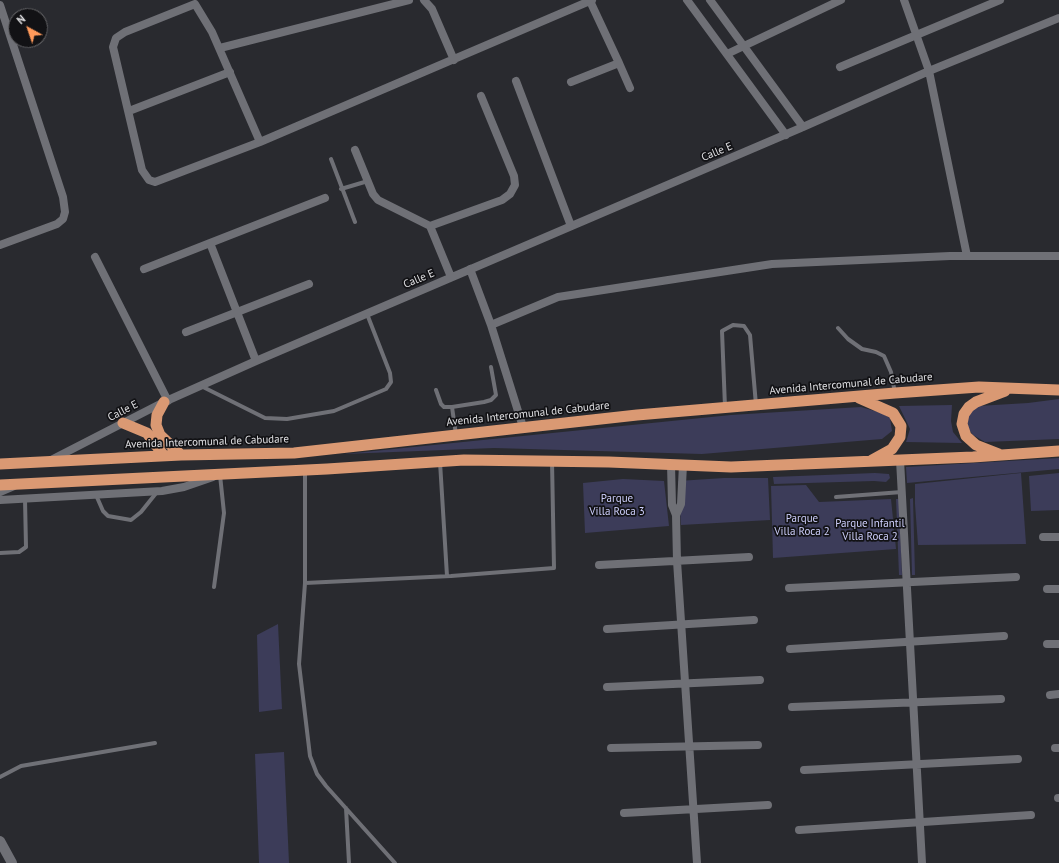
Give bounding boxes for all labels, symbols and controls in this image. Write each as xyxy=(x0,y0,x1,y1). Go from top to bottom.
north arrow xyxy=(8,8,48,48)
text: N xyxy=(14,12,28,27)
street label: Calle E xyxy=(700,140,734,164)
street label: Calle E xyxy=(402,267,436,291)
street label: Avenida Intercomunal de Cabudare xyxy=(769,370,933,398)
street label: Calle E xyxy=(106,398,140,424)
street label: Avenida Intercomunal de Cabudare xyxy=(446,399,610,429)
street label: Avenida Intercomunal de Cabudare xyxy=(125,433,289,451)
park label: Parque Villa Roca 3 xyxy=(589,492,645,518)
park label: Parque Villa Roca 2 xyxy=(774,512,830,538)
park label: Parque Infantil Villa Roca 2 xyxy=(835,517,905,543)

